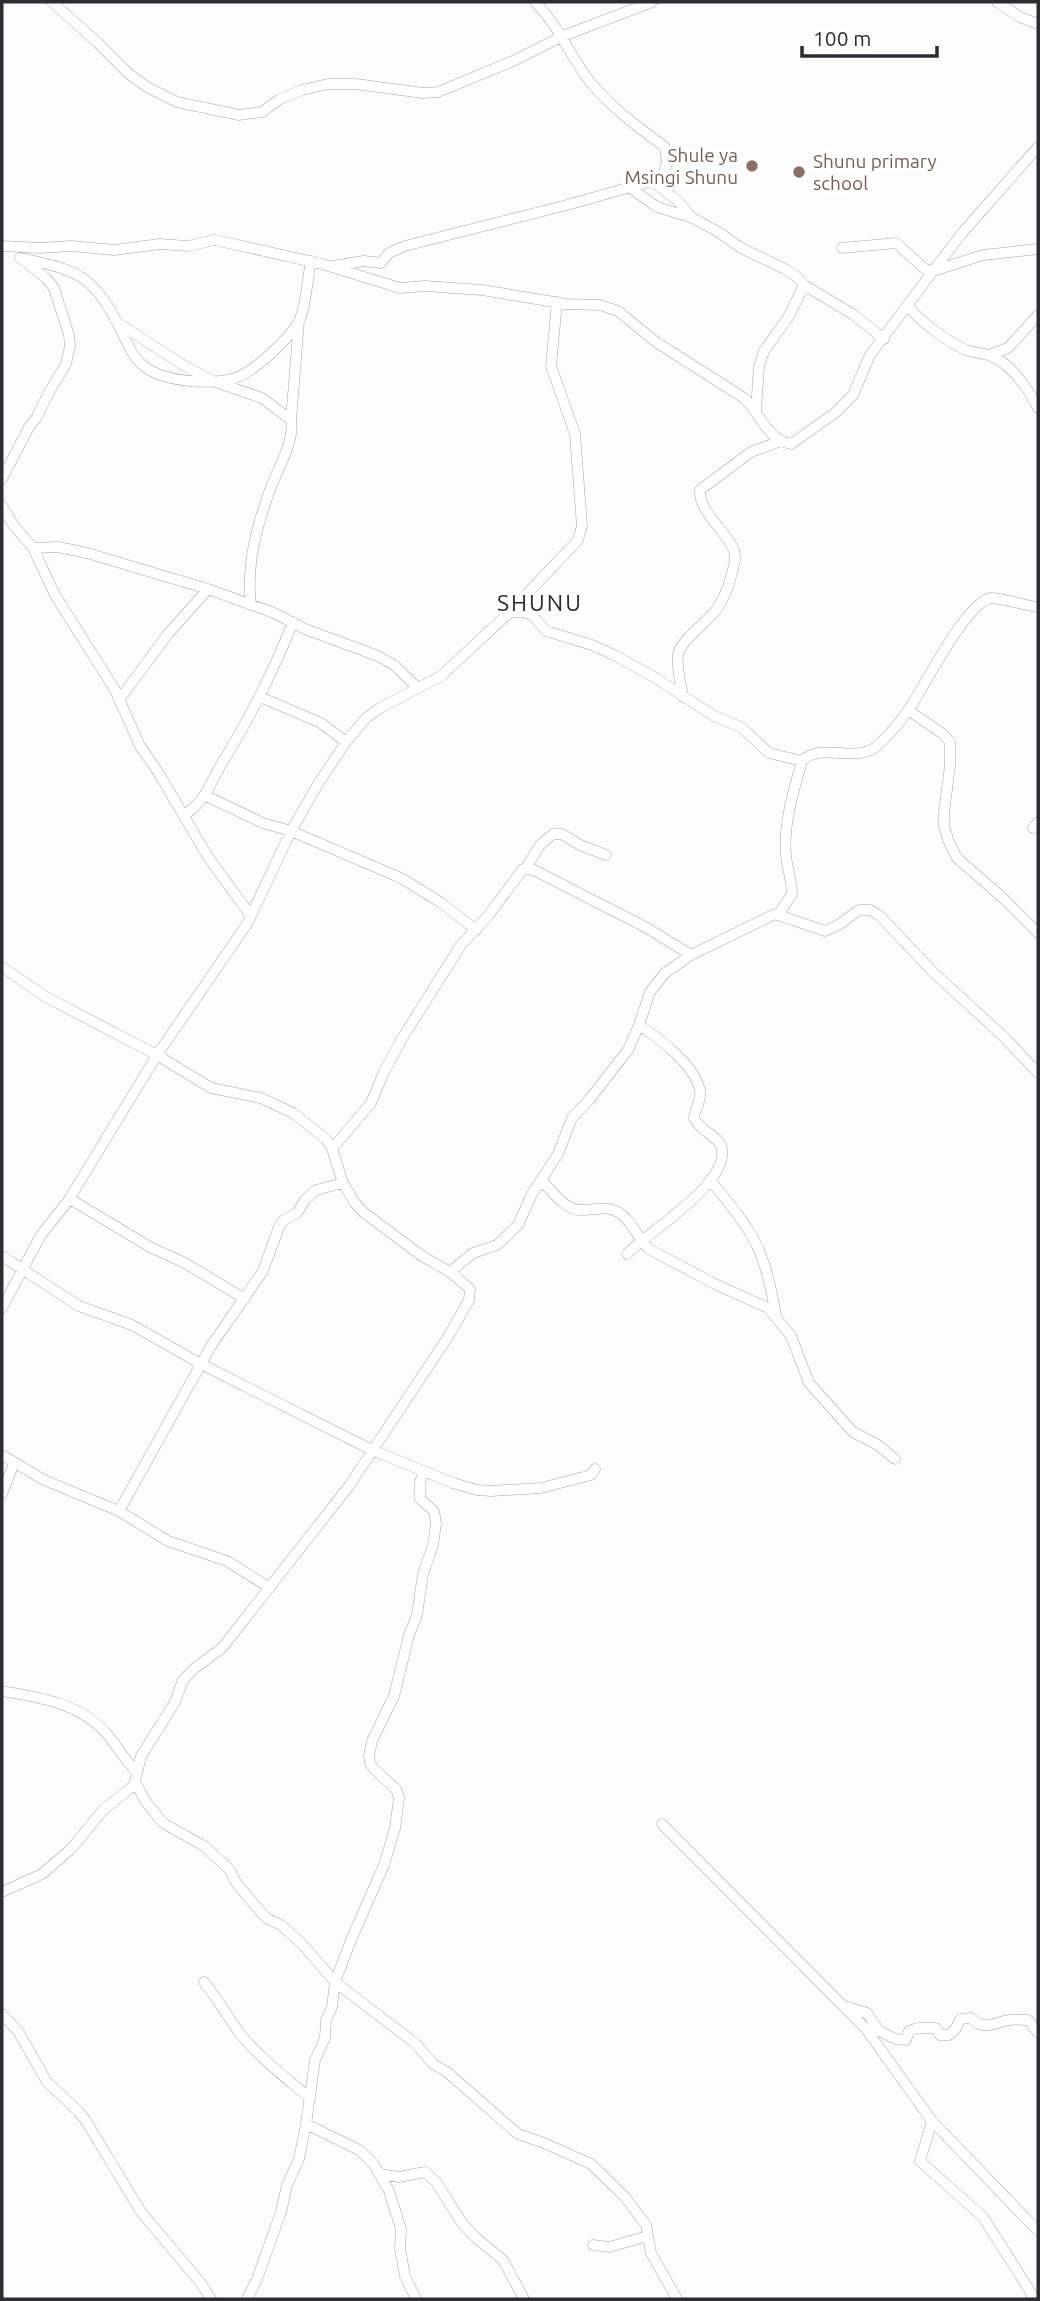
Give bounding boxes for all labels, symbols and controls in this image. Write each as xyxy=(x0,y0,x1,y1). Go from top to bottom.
scale bar xyxy=(802,14,937,58)
text: 100 m xyxy=(813,26,871,50)
place label: Shule ya Msingi Shunu xyxy=(625,144,738,188)
place label: Shunu primary school xyxy=(813,150,937,194)
marker: Shule ya Msingi Shunu xyxy=(744,158,760,174)
marker: Shunu primary school xyxy=(791,164,807,180)
district label: SHUNU xyxy=(497,590,583,615)

